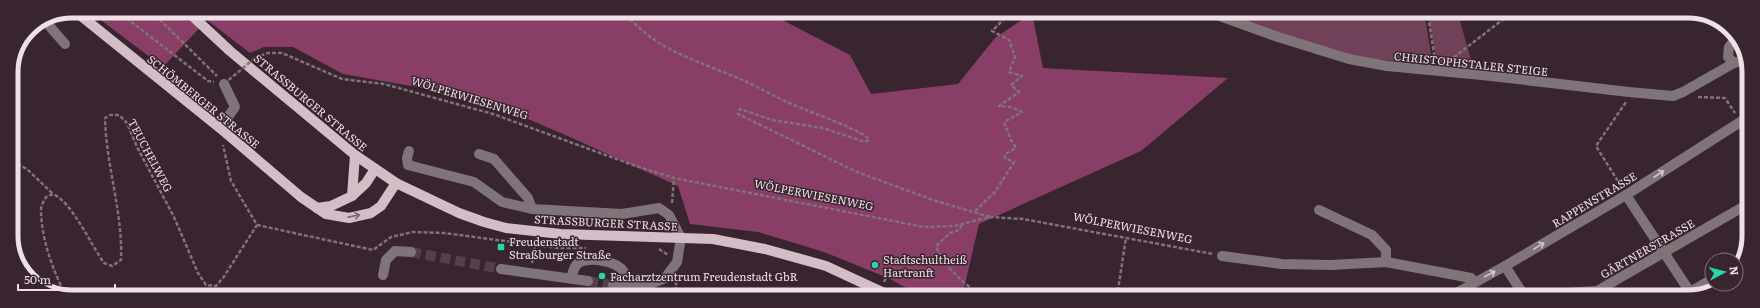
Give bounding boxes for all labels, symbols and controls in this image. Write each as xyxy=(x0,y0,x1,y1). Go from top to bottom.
street label: CHRISTOPHSTALER STEIGE xyxy=(1393,47,1549,79)
street label: STRASSBURGER STRASSE xyxy=(251,50,371,154)
street label: SCHÖMBERGER STRASSE xyxy=(144,51,264,151)
street label: WÖLPERWIESENWEG xyxy=(410,72,530,122)
street label: TEUCHELWEG xyxy=(125,115,177,195)
street label: RAPPENSTRASSE xyxy=(1549,167,1639,231)
one-way arrow xyxy=(1653,170,1664,178)
street label: WÖLPERWIESENWEG xyxy=(753,175,875,213)
street label: WÖLPERWIESENWEG xyxy=(1072,208,1194,246)
street label: STRASSBURGER STRASSE xyxy=(534,210,678,234)
one-way arrow xyxy=(347,212,360,220)
street label: GÄRTNERSTRASSE xyxy=(1597,214,1697,282)
place label: Freudenstadt Straßburger Straße xyxy=(509,233,611,262)
marker: Freudenstadt Straßburger Straße xyxy=(496,242,506,252)
one-way arrow xyxy=(1533,242,1545,250)
place label: Stadtschultheiß Hartranft xyxy=(883,251,967,280)
north arrow xyxy=(1704,252,1744,292)
marker: Stadtschultheiß Hartranft xyxy=(870,260,880,270)
text: N xyxy=(1726,265,1743,276)
scale bar xyxy=(18,266,115,292)
place label: Facharztzentrum Freudenstadt GbR xyxy=(610,268,798,284)
text: 50 m xyxy=(24,270,51,288)
one-way arrow xyxy=(1484,270,1496,278)
marker: Facharztzentrum Freudenstadt GbR xyxy=(597,271,607,281)

